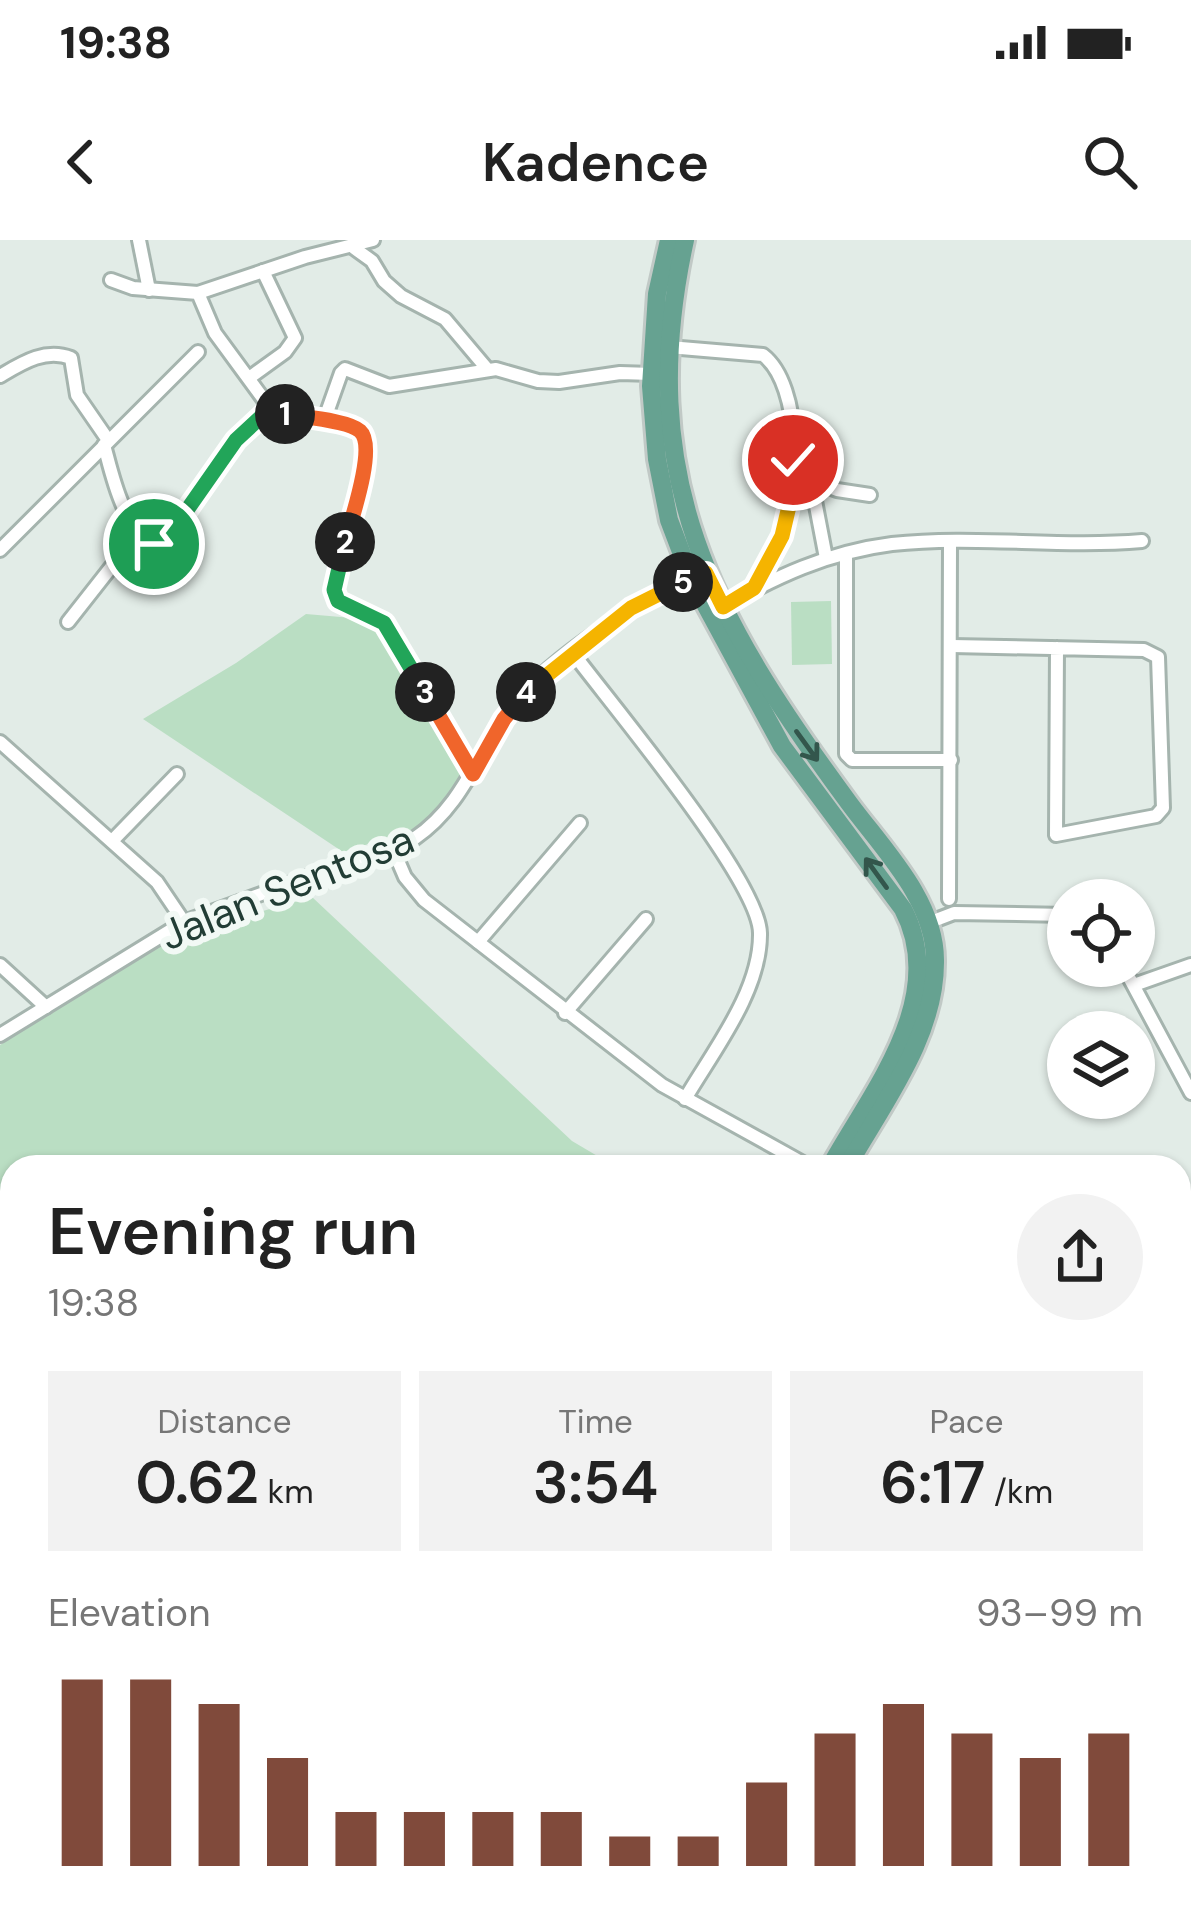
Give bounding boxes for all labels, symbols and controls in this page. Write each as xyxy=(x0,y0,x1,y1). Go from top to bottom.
text: 19:38 xyxy=(60,13,172,72)
text: Kadence xyxy=(482,127,709,198)
icon: back xyxy=(48,129,114,195)
icon: search xyxy=(1077,129,1143,195)
pin: 1 xyxy=(255,384,315,444)
text: 1 xyxy=(279,392,291,435)
pin xyxy=(742,409,844,511)
icon: check xyxy=(760,427,826,493)
pin xyxy=(103,493,205,595)
icon: arrive xyxy=(121,511,187,577)
pin: 2 xyxy=(315,512,375,572)
text: 2 xyxy=(335,520,355,563)
pin: 5 xyxy=(653,552,713,612)
text: 5 xyxy=(673,560,693,603)
pin: 3 xyxy=(395,662,455,722)
pin: 4 xyxy=(496,662,556,722)
text: 3 xyxy=(415,670,435,713)
text: 4 xyxy=(515,670,537,713)
one-way arrow xyxy=(794,729,820,762)
street label: Jalan Sentosa xyxy=(152,811,422,963)
one-way arrow xyxy=(864,857,890,890)
map controls xyxy=(1047,879,1155,1119)
button: locate xyxy=(1047,879,1155,987)
button: layers xyxy=(1047,1011,1155,1119)
text: Evening run xyxy=(48,1189,418,1274)
button: share xyxy=(1017,1194,1143,1320)
text: 19:38 xyxy=(48,1277,139,1328)
text: Distance xyxy=(158,1400,291,1443)
text: Time xyxy=(558,1400,633,1443)
text: Pace xyxy=(930,1400,1003,1443)
text: 0.62 xyxy=(135,1443,259,1522)
text: 3:54 xyxy=(533,1443,658,1522)
text: 6:17 xyxy=(880,1443,985,1522)
text: km xyxy=(259,1470,314,1513)
text: /km xyxy=(985,1470,1053,1513)
text: Elevation xyxy=(48,1587,211,1638)
text: 93–99 m xyxy=(976,1587,1143,1638)

